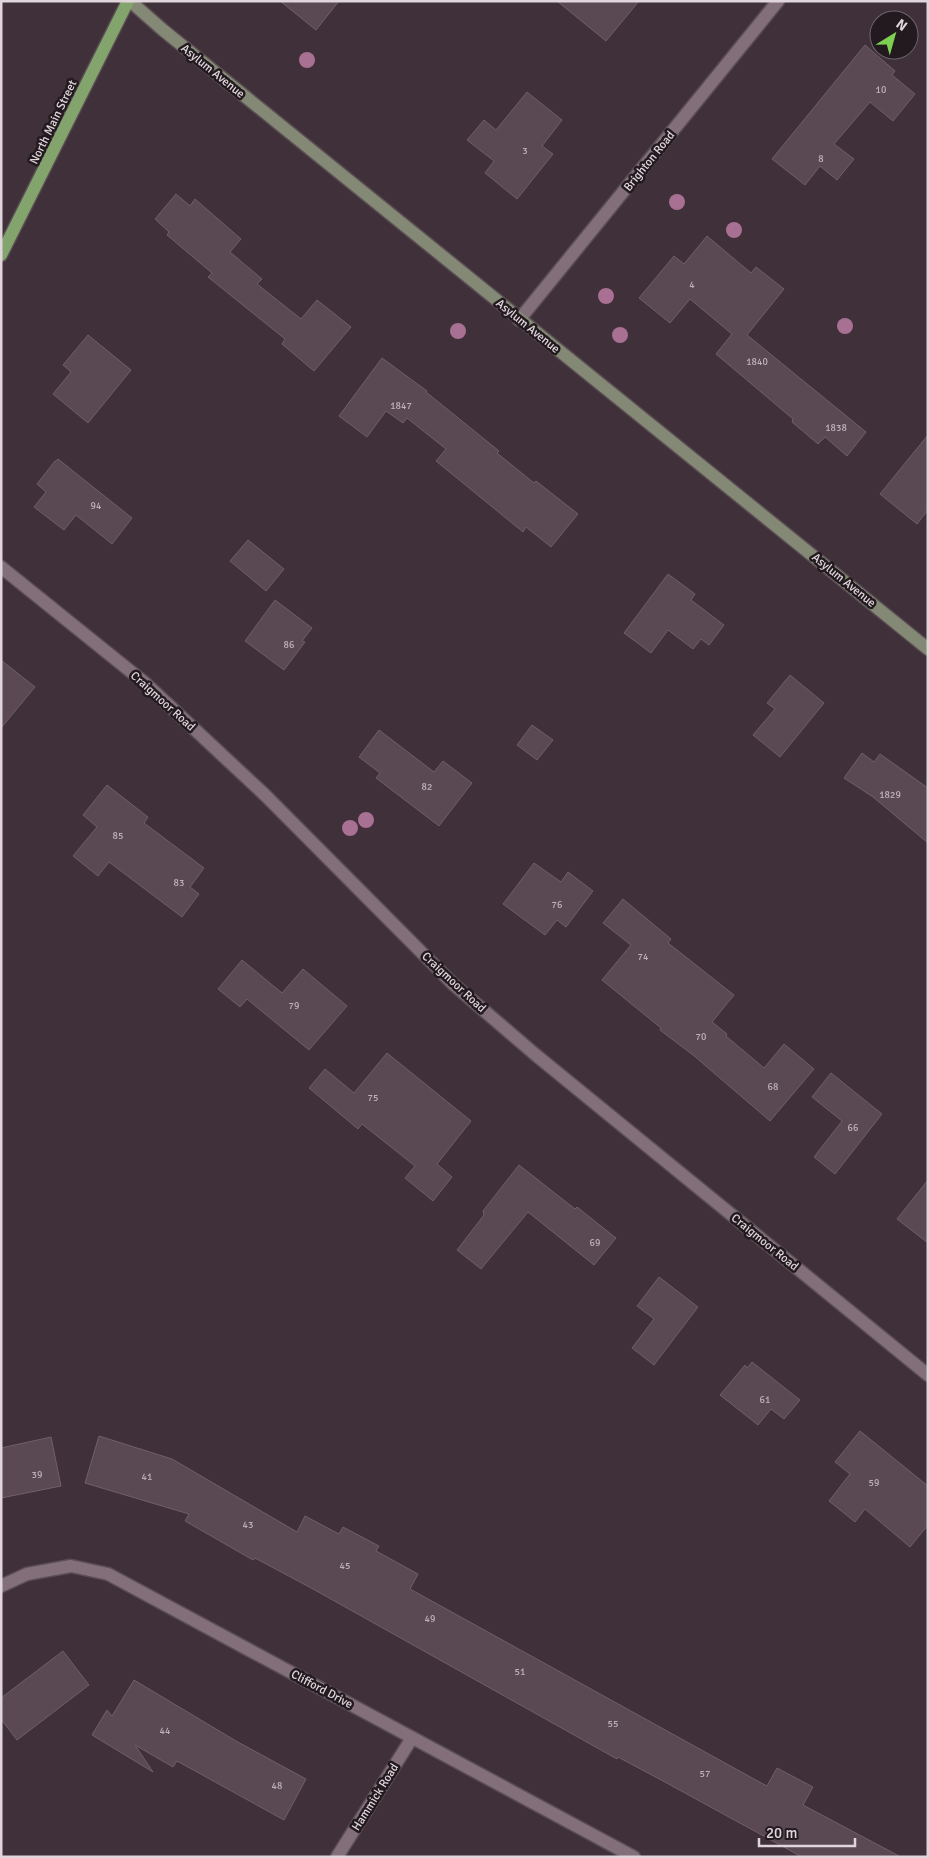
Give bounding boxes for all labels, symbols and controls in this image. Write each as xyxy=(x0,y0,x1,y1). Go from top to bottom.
north arrow xyxy=(869,10,919,60)
text: N xyxy=(893,15,911,35)
street label: Asylum Avenue xyxy=(178,41,248,102)
street label: North Main Street xyxy=(27,78,80,167)
house number: 10 xyxy=(876,84,886,96)
street label: Brighton Road xyxy=(621,128,678,194)
house number: 3 xyxy=(522,145,528,157)
house number: 8 xyxy=(818,153,824,165)
house number: 4 xyxy=(689,279,695,291)
street label: Asylum Avenue xyxy=(493,296,563,357)
house number: 1840 xyxy=(746,356,768,368)
house number: 1847 xyxy=(390,400,412,412)
house number: 1838 xyxy=(825,422,847,434)
house number: 94 xyxy=(91,500,102,512)
street label: Asylum Avenue xyxy=(809,550,879,611)
house number: 86 xyxy=(284,639,294,651)
street label: Craigmoor Road xyxy=(127,668,198,734)
house number: 82 xyxy=(422,781,432,793)
house number: 1829 xyxy=(879,789,901,801)
house number: 85 xyxy=(113,830,123,842)
house number: 83 xyxy=(174,877,184,889)
house number: 76 xyxy=(552,899,562,911)
street label: Craigmoor Road xyxy=(419,949,489,1016)
house number: 74 xyxy=(638,951,649,963)
house number: 79 xyxy=(289,1000,299,1012)
house number: 70 xyxy=(696,1031,706,1043)
house number: 68 xyxy=(768,1081,778,1093)
house number: 75 xyxy=(368,1092,378,1104)
house number: 66 xyxy=(848,1122,858,1134)
street label: Craigmoor Road xyxy=(728,1211,801,1274)
house number: 69 xyxy=(590,1237,600,1249)
house number: 61 xyxy=(760,1394,770,1406)
house number: 39 xyxy=(32,1469,42,1481)
house number: 41 xyxy=(142,1471,152,1483)
house number: 59 xyxy=(869,1477,879,1489)
house number: 43 xyxy=(243,1519,253,1531)
house number: 45 xyxy=(340,1560,350,1572)
house number: 49 xyxy=(425,1613,435,1625)
house number: 51 xyxy=(515,1666,525,1678)
street label: Clifford Drive xyxy=(288,1667,355,1712)
house number: 55 xyxy=(608,1718,618,1730)
house number: 44 xyxy=(160,1725,171,1737)
street label: Hammick Road xyxy=(349,1761,402,1834)
house number: 57 xyxy=(700,1768,710,1780)
house number: 48 xyxy=(272,1780,282,1792)
scale bar xyxy=(759,1816,855,1848)
text: 20 m xyxy=(766,1824,797,1842)

